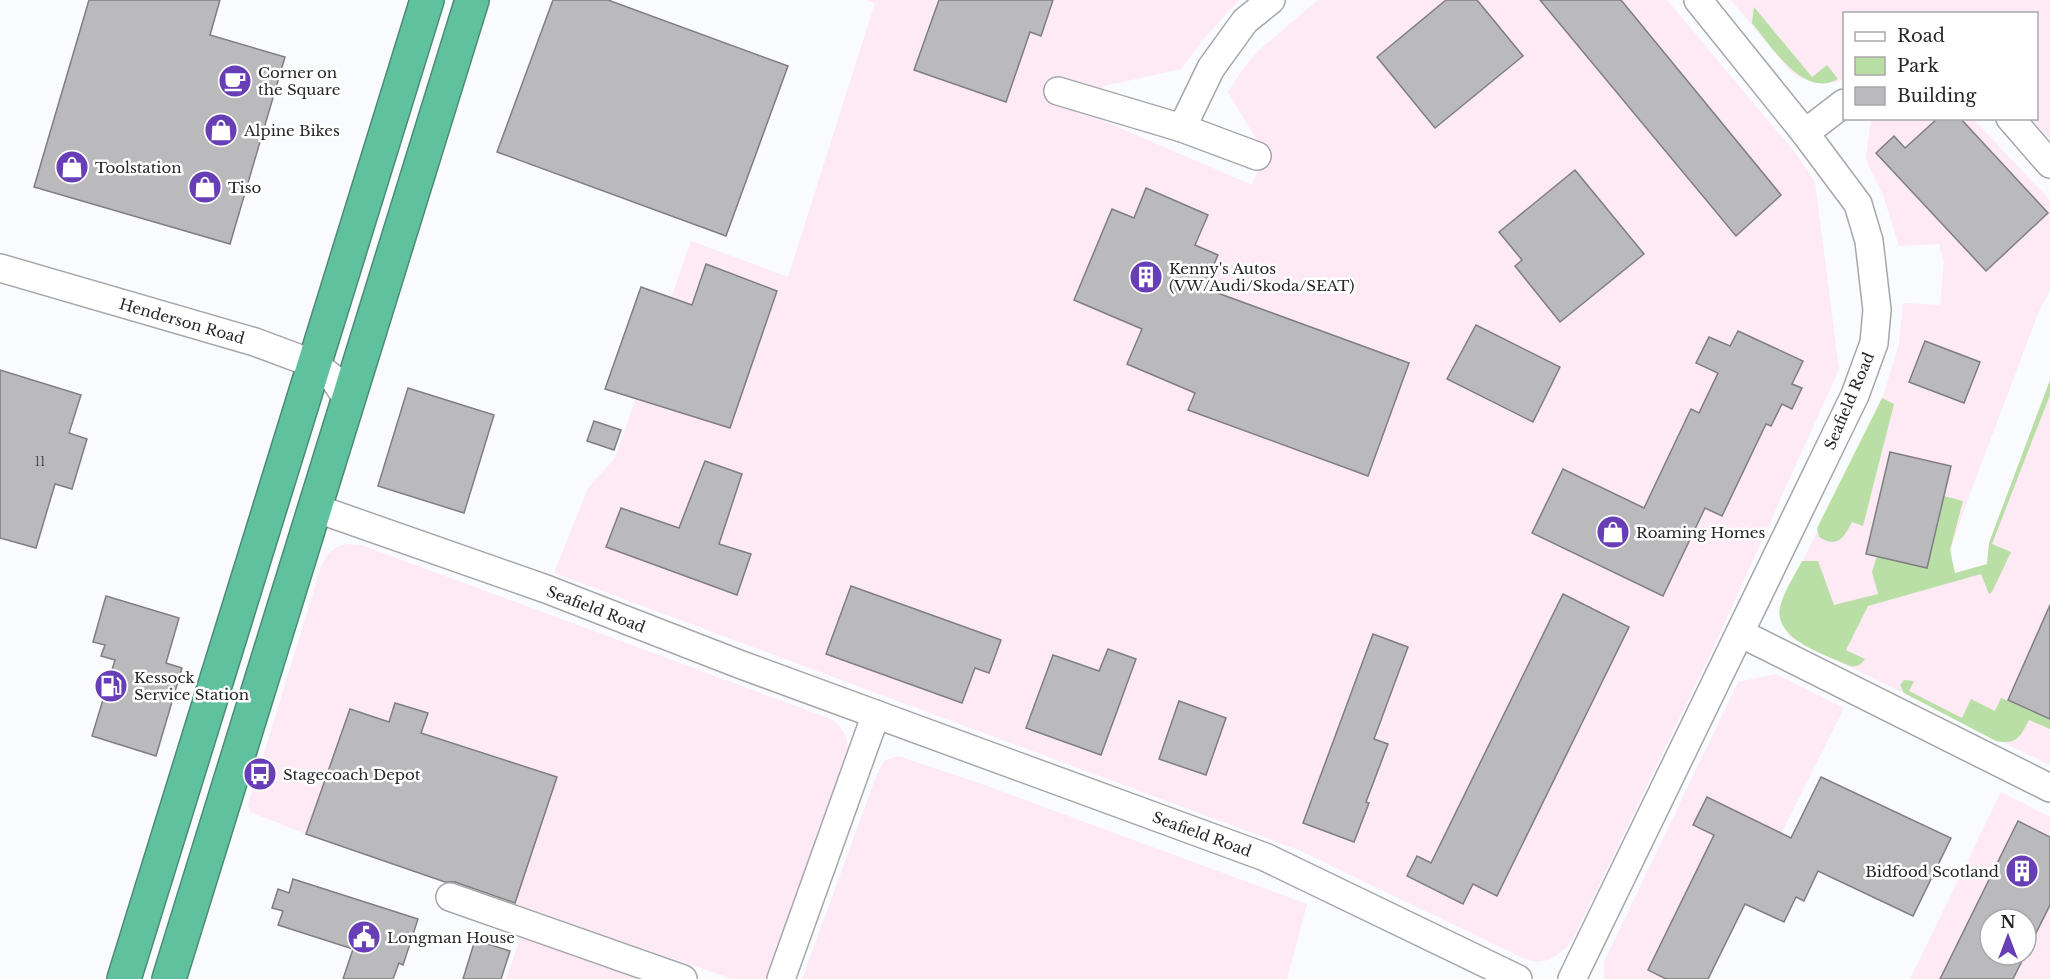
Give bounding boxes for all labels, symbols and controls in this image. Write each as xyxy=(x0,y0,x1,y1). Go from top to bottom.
legend xyxy=(1843,12,2038,120)
text: Road xyxy=(1897,25,1945,47)
text: Park xyxy=(1897,55,1939,77)
cafe icon: Corner on the Square xyxy=(217,63,253,99)
place label: Corner on the Square xyxy=(258,63,340,99)
text: Building xyxy=(1897,85,1976,107)
shop icon: Alpine Bikes xyxy=(203,112,239,148)
place label: Alpine Bikes xyxy=(243,121,340,140)
shop icon: Toolstation xyxy=(54,149,90,185)
place label: Toolstation xyxy=(95,158,182,177)
shop icon: Tiso xyxy=(187,169,223,205)
place label: Tiso xyxy=(228,178,262,197)
building icon: Kenny's Autos (VW/Audi/Skoda/SEAT) xyxy=(1128,259,1164,295)
place label: Kenny's Autos (VW/Audi/Skoda/SEAT) xyxy=(1169,259,1354,295)
street label: Henderson Road xyxy=(117,294,247,348)
street label: Seafield Road xyxy=(1820,349,1878,453)
house number: 11 xyxy=(35,454,45,469)
shop icon: Roaming Homes xyxy=(1595,514,1631,550)
place label: Roaming Homes xyxy=(1636,523,1765,542)
street label: Seafield Road xyxy=(544,581,648,637)
fuel station icon: Kessock Service Station xyxy=(93,668,129,704)
place label: Kessock Service Station xyxy=(134,668,249,704)
bus stop icon: Stagecoach Depot xyxy=(242,756,278,792)
place label: Stagecoach Depot xyxy=(283,765,421,784)
street label: Seafield Road xyxy=(1150,807,1254,861)
building icon: Bidfood Scotland xyxy=(2004,853,2040,889)
place label: Bidfood Scotland xyxy=(1865,862,1999,881)
north arrow xyxy=(1978,907,2038,967)
text: N xyxy=(2000,912,2016,932)
public building icon: Longman House xyxy=(346,919,382,955)
place label: Longman House xyxy=(387,928,515,947)

